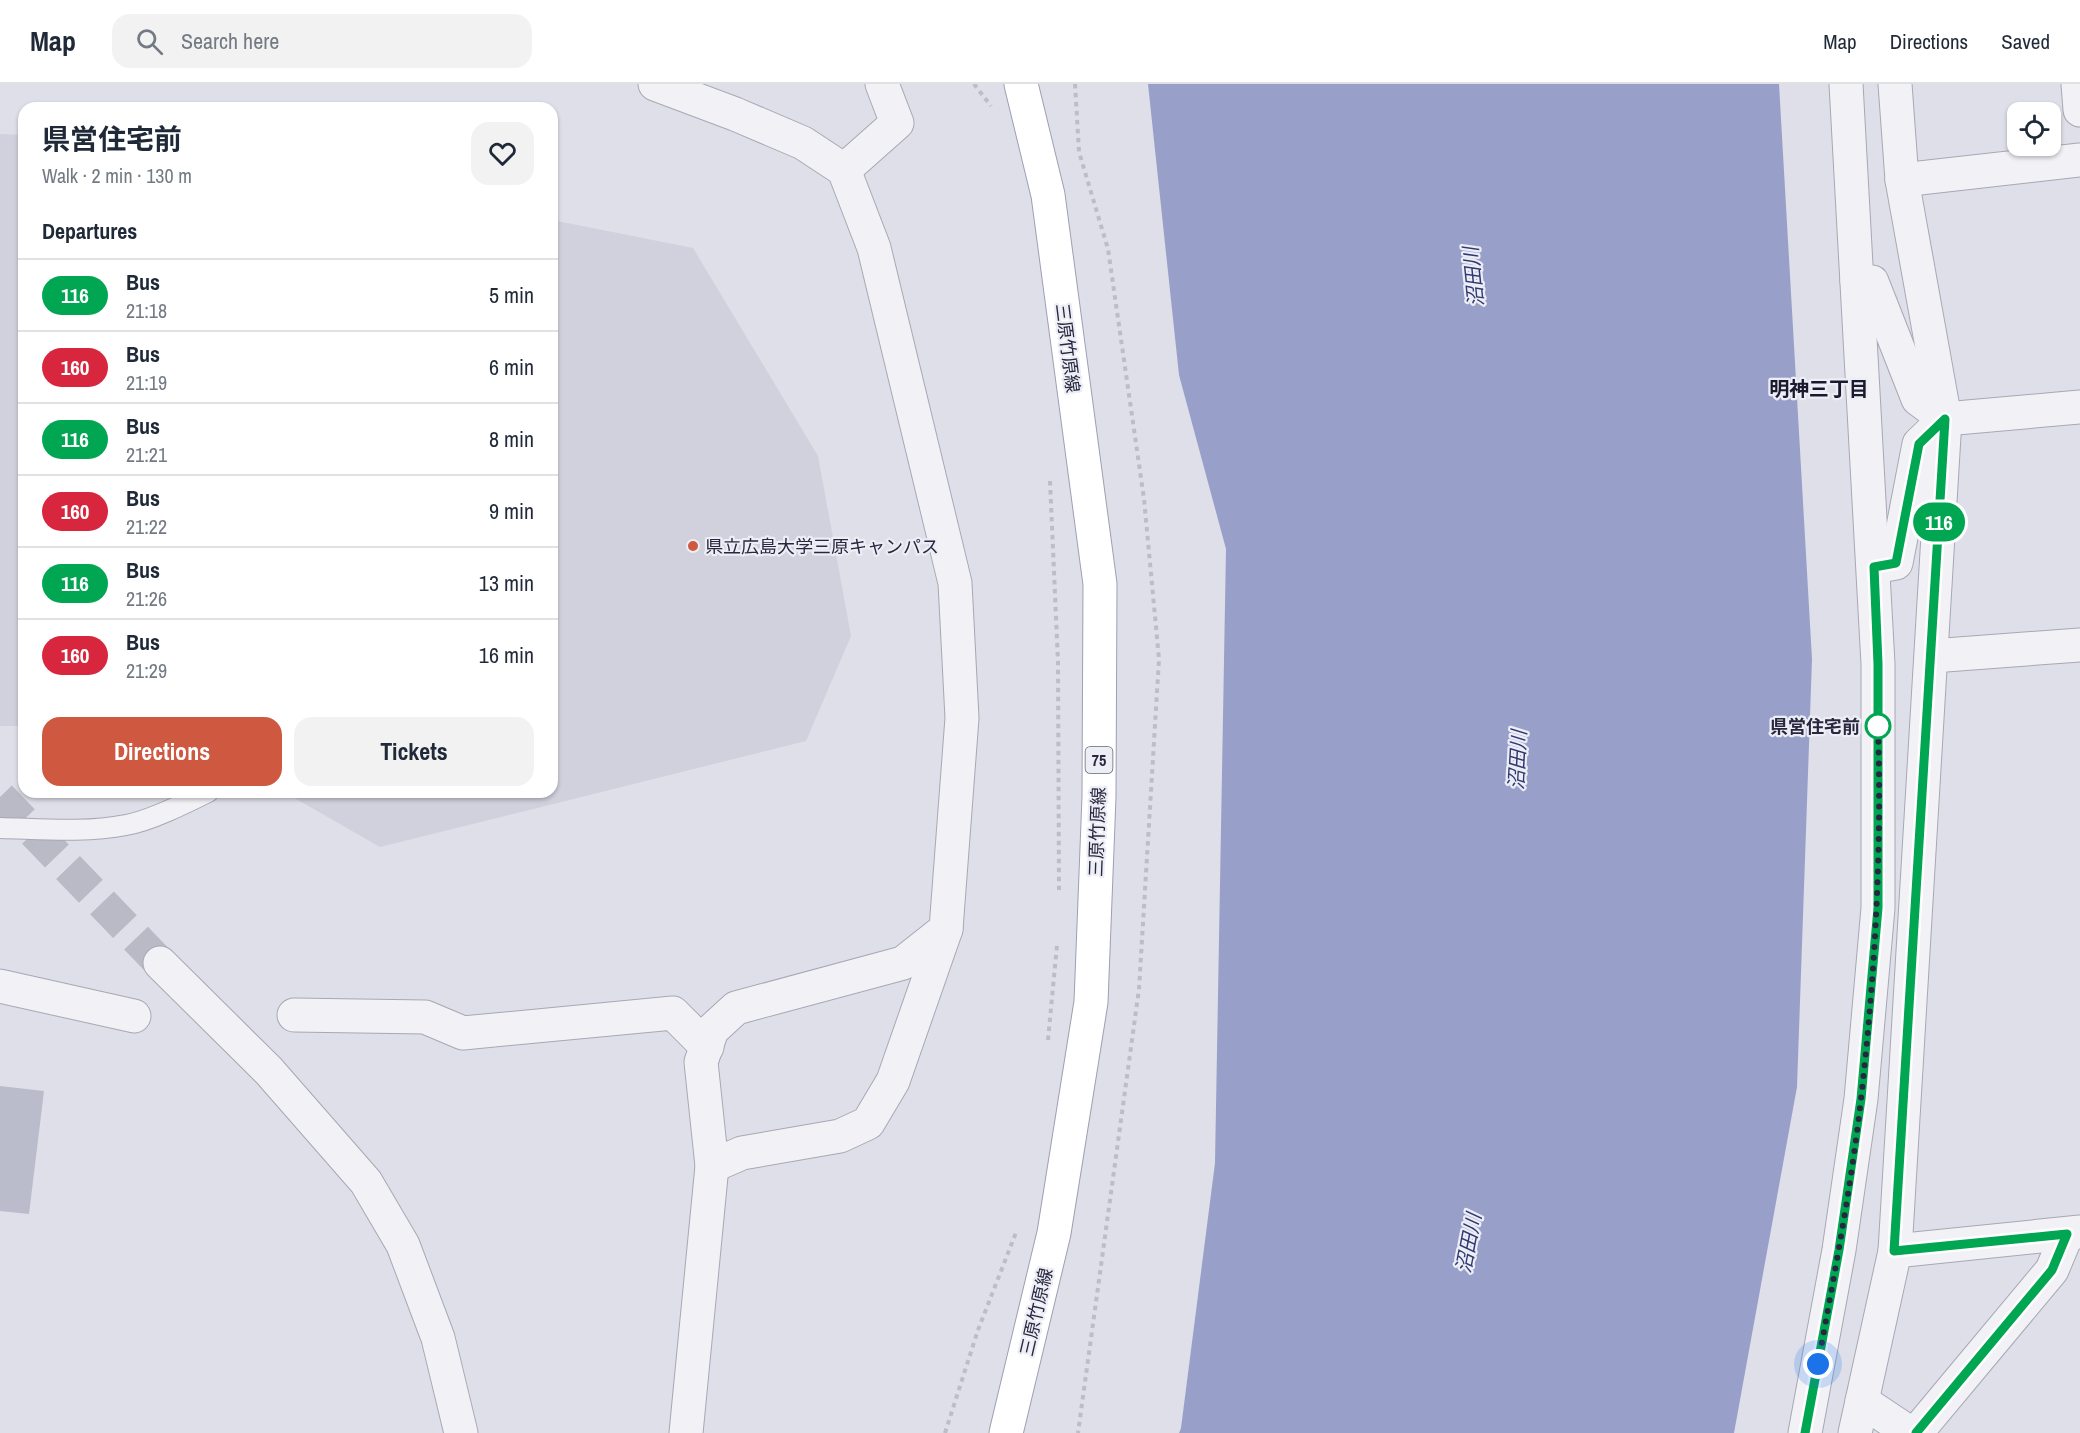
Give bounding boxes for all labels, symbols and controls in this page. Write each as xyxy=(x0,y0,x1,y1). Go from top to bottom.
search box xyxy=(112,14,532,68)
text: Map xyxy=(30,22,76,60)
icon: search xyxy=(133,25,166,58)
text: Search here xyxy=(181,26,279,56)
text: Map xyxy=(1823,27,1857,56)
text: Directions xyxy=(1890,27,1968,56)
text: Saved xyxy=(2001,27,2050,56)
map controls xyxy=(2007,102,2061,156)
button: locate xyxy=(2007,102,2061,156)
text: 県営住宅前 xyxy=(42,120,182,158)
button: heart xyxy=(471,122,534,185)
text: Walk · 2 min · 130 m xyxy=(42,162,192,189)
text: Departures xyxy=(42,216,137,246)
water label: 沼田川 xyxy=(1456,244,1490,308)
text: Bus xyxy=(126,267,160,297)
text: 5 min xyxy=(489,280,534,310)
text: 116 xyxy=(61,281,89,310)
text: 21:18 xyxy=(126,297,167,324)
street label: 三原竹原線 xyxy=(1050,302,1086,394)
text: Bus xyxy=(126,339,160,369)
text: 6 min xyxy=(489,352,534,382)
text: 160 xyxy=(61,353,89,382)
text: 21:19 xyxy=(126,369,167,396)
district label: 明神三丁目 xyxy=(1769,375,1869,402)
text: Bus xyxy=(126,411,160,441)
text: 8 min xyxy=(489,424,534,454)
text: 116 xyxy=(61,425,89,454)
text: 21:21 xyxy=(126,441,167,468)
text: Bus xyxy=(126,483,160,513)
text: 9 min xyxy=(489,496,534,526)
text: 160 xyxy=(61,497,89,526)
line badge: 116 xyxy=(1904,502,1974,542)
text: 116 xyxy=(1925,508,1953,537)
text: 21:22 xyxy=(126,513,167,540)
place label: 県立広島大学三原キャンパス xyxy=(705,534,939,559)
marker: 県立広島大学三原キャンパス xyxy=(686,539,700,553)
text: Bus xyxy=(126,555,160,585)
text: 13 min xyxy=(479,568,534,598)
text: 116 xyxy=(61,569,89,598)
text: 21:26 xyxy=(126,585,167,612)
text: Bus xyxy=(126,627,160,657)
text: 16 min xyxy=(479,640,534,670)
text: 160 xyxy=(61,641,89,670)
text: 21:29 xyxy=(126,657,167,684)
marker: 県営住宅前 xyxy=(1865,713,1891,739)
place label: 県営住宅前 xyxy=(1770,714,1860,739)
button: Directions xyxy=(42,717,282,786)
button: Tickets xyxy=(294,717,534,786)
water label: 沼田川 xyxy=(1502,727,1532,791)
road number: 75 xyxy=(1086,747,1112,773)
street label: 三原竹原線 xyxy=(1083,787,1111,877)
water label: 沼田川 xyxy=(1449,1209,1487,1275)
street label: 三原竹原線 xyxy=(1014,1265,1058,1359)
your location xyxy=(1803,1349,1833,1379)

